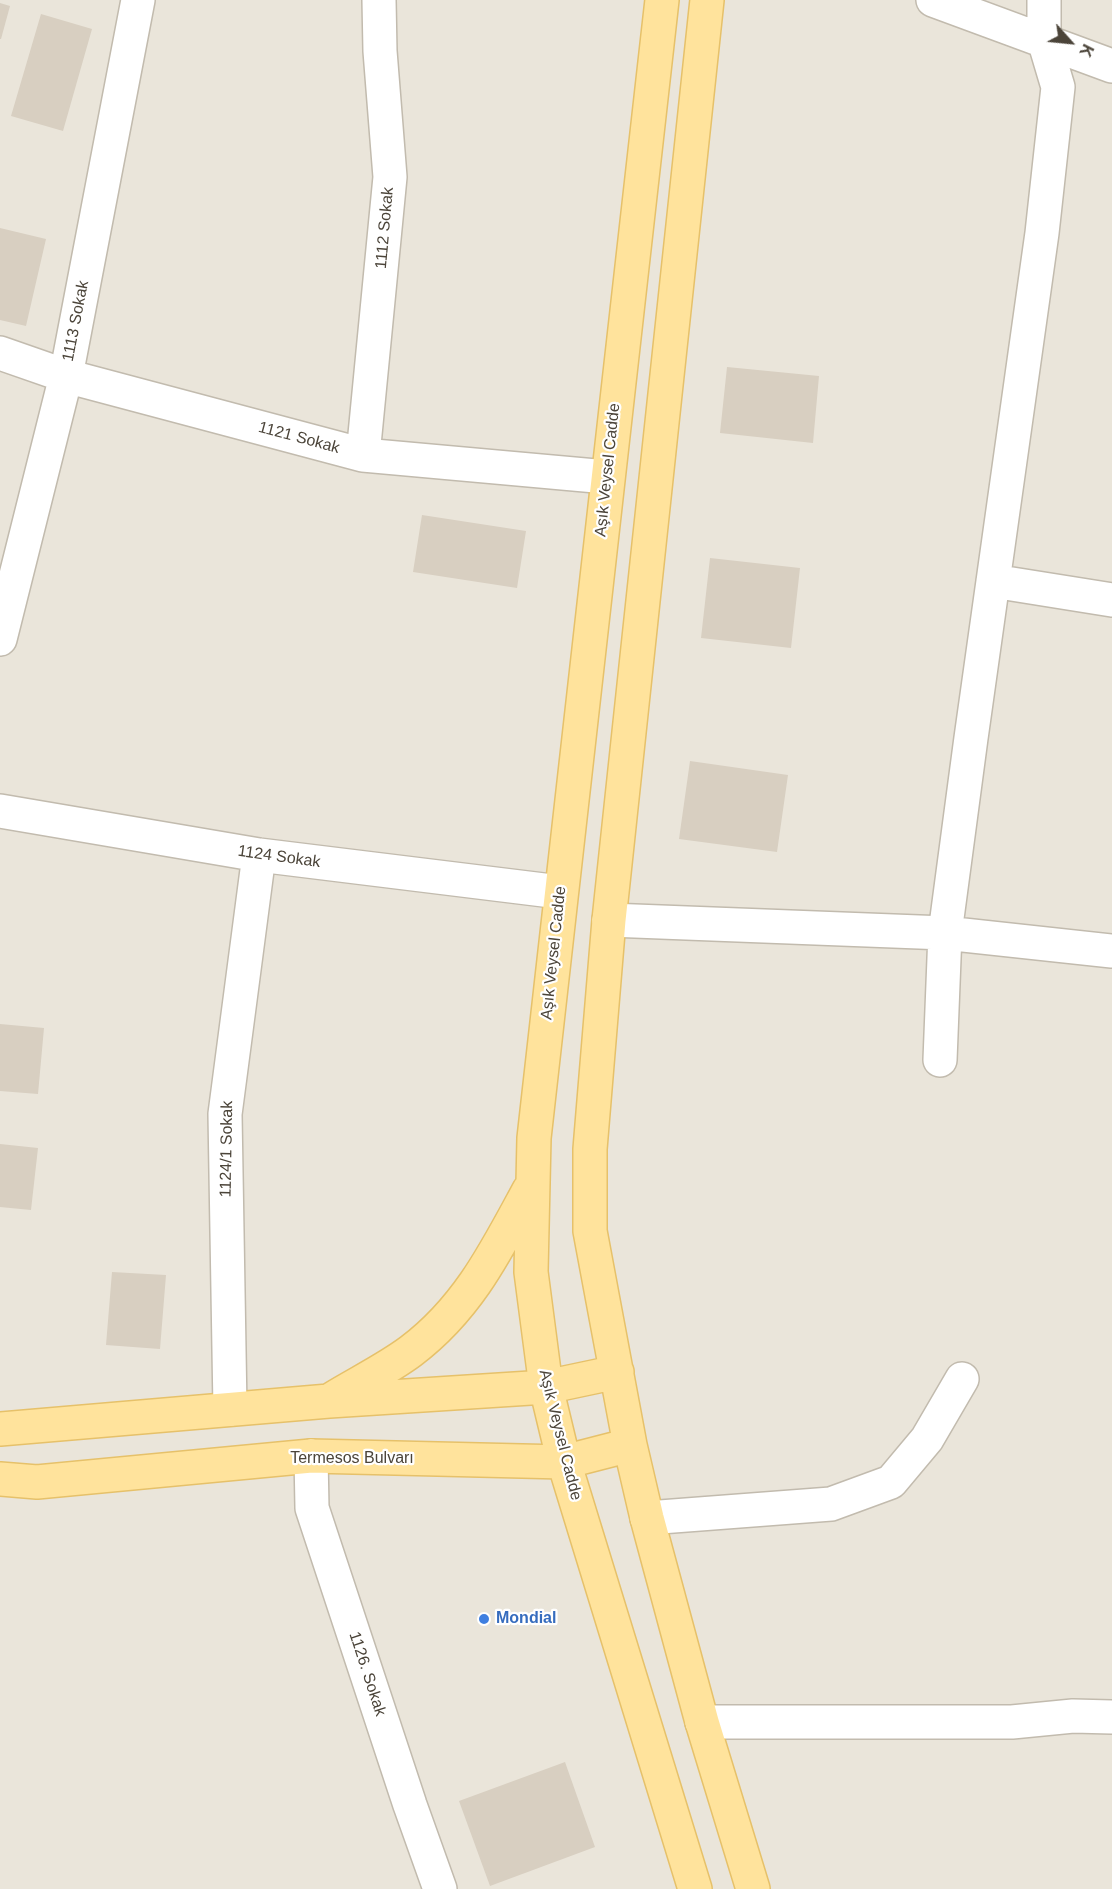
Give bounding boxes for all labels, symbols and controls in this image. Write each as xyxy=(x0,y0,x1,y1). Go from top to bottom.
north arrow xyxy=(1040,12,1100,72)
text: K xyxy=(1076,41,1097,59)
street label: 1112 Sokak xyxy=(372,186,398,270)
street label: 1113 Sokak xyxy=(59,279,93,363)
street label: Aşık Veysel Cadde xyxy=(591,402,625,538)
street label: 1121 Sokak xyxy=(256,418,342,458)
street label: 1124 Sokak xyxy=(236,842,322,872)
street label: Aşık Veysel Cadde xyxy=(537,885,571,1021)
street label: 1124/1 Sokak xyxy=(217,1101,237,1197)
street label: Aşık Veysel Cadde xyxy=(534,1368,586,1502)
street label: Termesos Bulvarı xyxy=(290,1449,414,1469)
place label: Mondial xyxy=(496,1609,556,1629)
marker: Mondial xyxy=(477,1612,491,1626)
street label: 1126. Sokak xyxy=(344,1629,390,1719)

